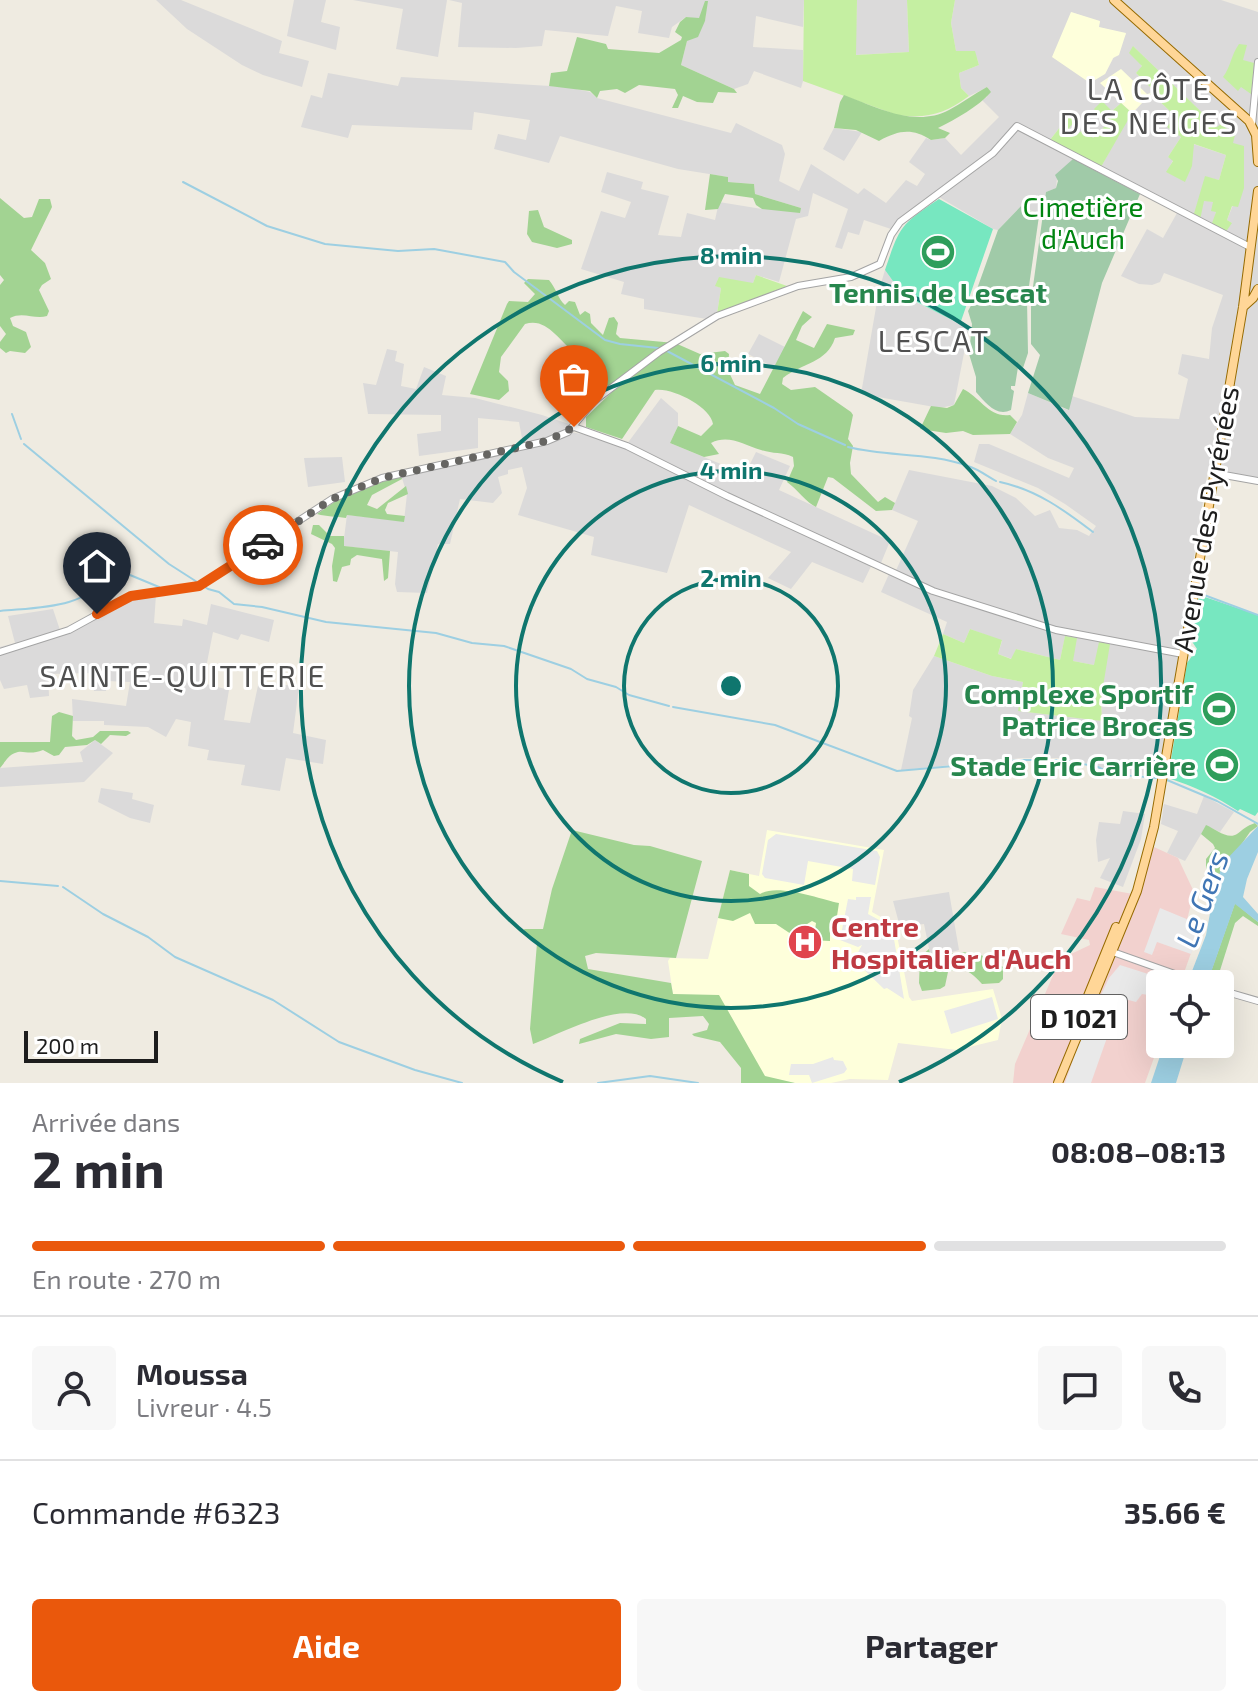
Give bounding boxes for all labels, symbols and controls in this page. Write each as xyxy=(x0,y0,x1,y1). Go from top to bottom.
district label: LA CÔTE DES NEIGES xyxy=(1060,70,1238,140)
park label: Cimetière d'Auch xyxy=(1022,189,1144,255)
sports icon: Tennis de Lescat xyxy=(919,233,957,271)
text: 8 min xyxy=(700,240,762,269)
place label: Tennis de Lescat xyxy=(829,275,1047,309)
district label: LESCAT xyxy=(878,322,990,358)
pin xyxy=(540,345,608,427)
text: 6 min xyxy=(700,348,762,377)
icon: bag xyxy=(552,357,596,401)
street label: Avenue des Pyrénées xyxy=(1165,383,1245,655)
text: 4 min xyxy=(700,455,762,484)
courier xyxy=(223,505,303,585)
icon: car xyxy=(241,523,285,567)
pin xyxy=(63,532,131,614)
icon: home xyxy=(75,544,119,588)
text: 2 min xyxy=(700,563,762,592)
district label: SAINTE-QUITTERIE xyxy=(40,657,326,693)
centre of rings xyxy=(717,672,745,700)
place label: Complexe Sportif Patrice Brocas xyxy=(964,676,1194,742)
sports icon: Complexe Sportif Patrice Brocas xyxy=(1200,690,1238,728)
sports icon: Stade Eric Carrière xyxy=(1203,746,1241,784)
place label: Stade Eric Carrière xyxy=(950,748,1196,782)
water label: Le Gers xyxy=(1167,846,1235,952)
place label: Centre Hospitalier d'Auch xyxy=(831,909,1071,975)
hospital icon: Centre Hospitalier d'Auch xyxy=(786,923,824,961)
map controls xyxy=(1146,970,1234,1058)
button: locate xyxy=(1146,970,1234,1058)
road number: D 1021 xyxy=(1031,995,1127,1039)
scale bar xyxy=(24,1027,158,1063)
text: 200 m xyxy=(36,1032,99,1058)
text: Arrivée dans xyxy=(32,1106,180,1137)
text: 08:08–08:13 xyxy=(1051,1133,1226,1169)
text: 2 min xyxy=(32,1136,165,1198)
text: En route · 270 m xyxy=(32,1263,221,1294)
button: person xyxy=(32,1346,116,1430)
button: chat xyxy=(1038,1346,1122,1430)
button: phone xyxy=(1142,1346,1226,1430)
text: Moussa xyxy=(136,1355,248,1391)
text: Livreur · 4.5 xyxy=(136,1391,272,1422)
text: Commande #6323 xyxy=(32,1494,281,1530)
text: 35.66 € xyxy=(1124,1494,1226,1530)
button: Aide xyxy=(32,1599,621,1691)
button: Partager xyxy=(637,1599,1226,1691)

